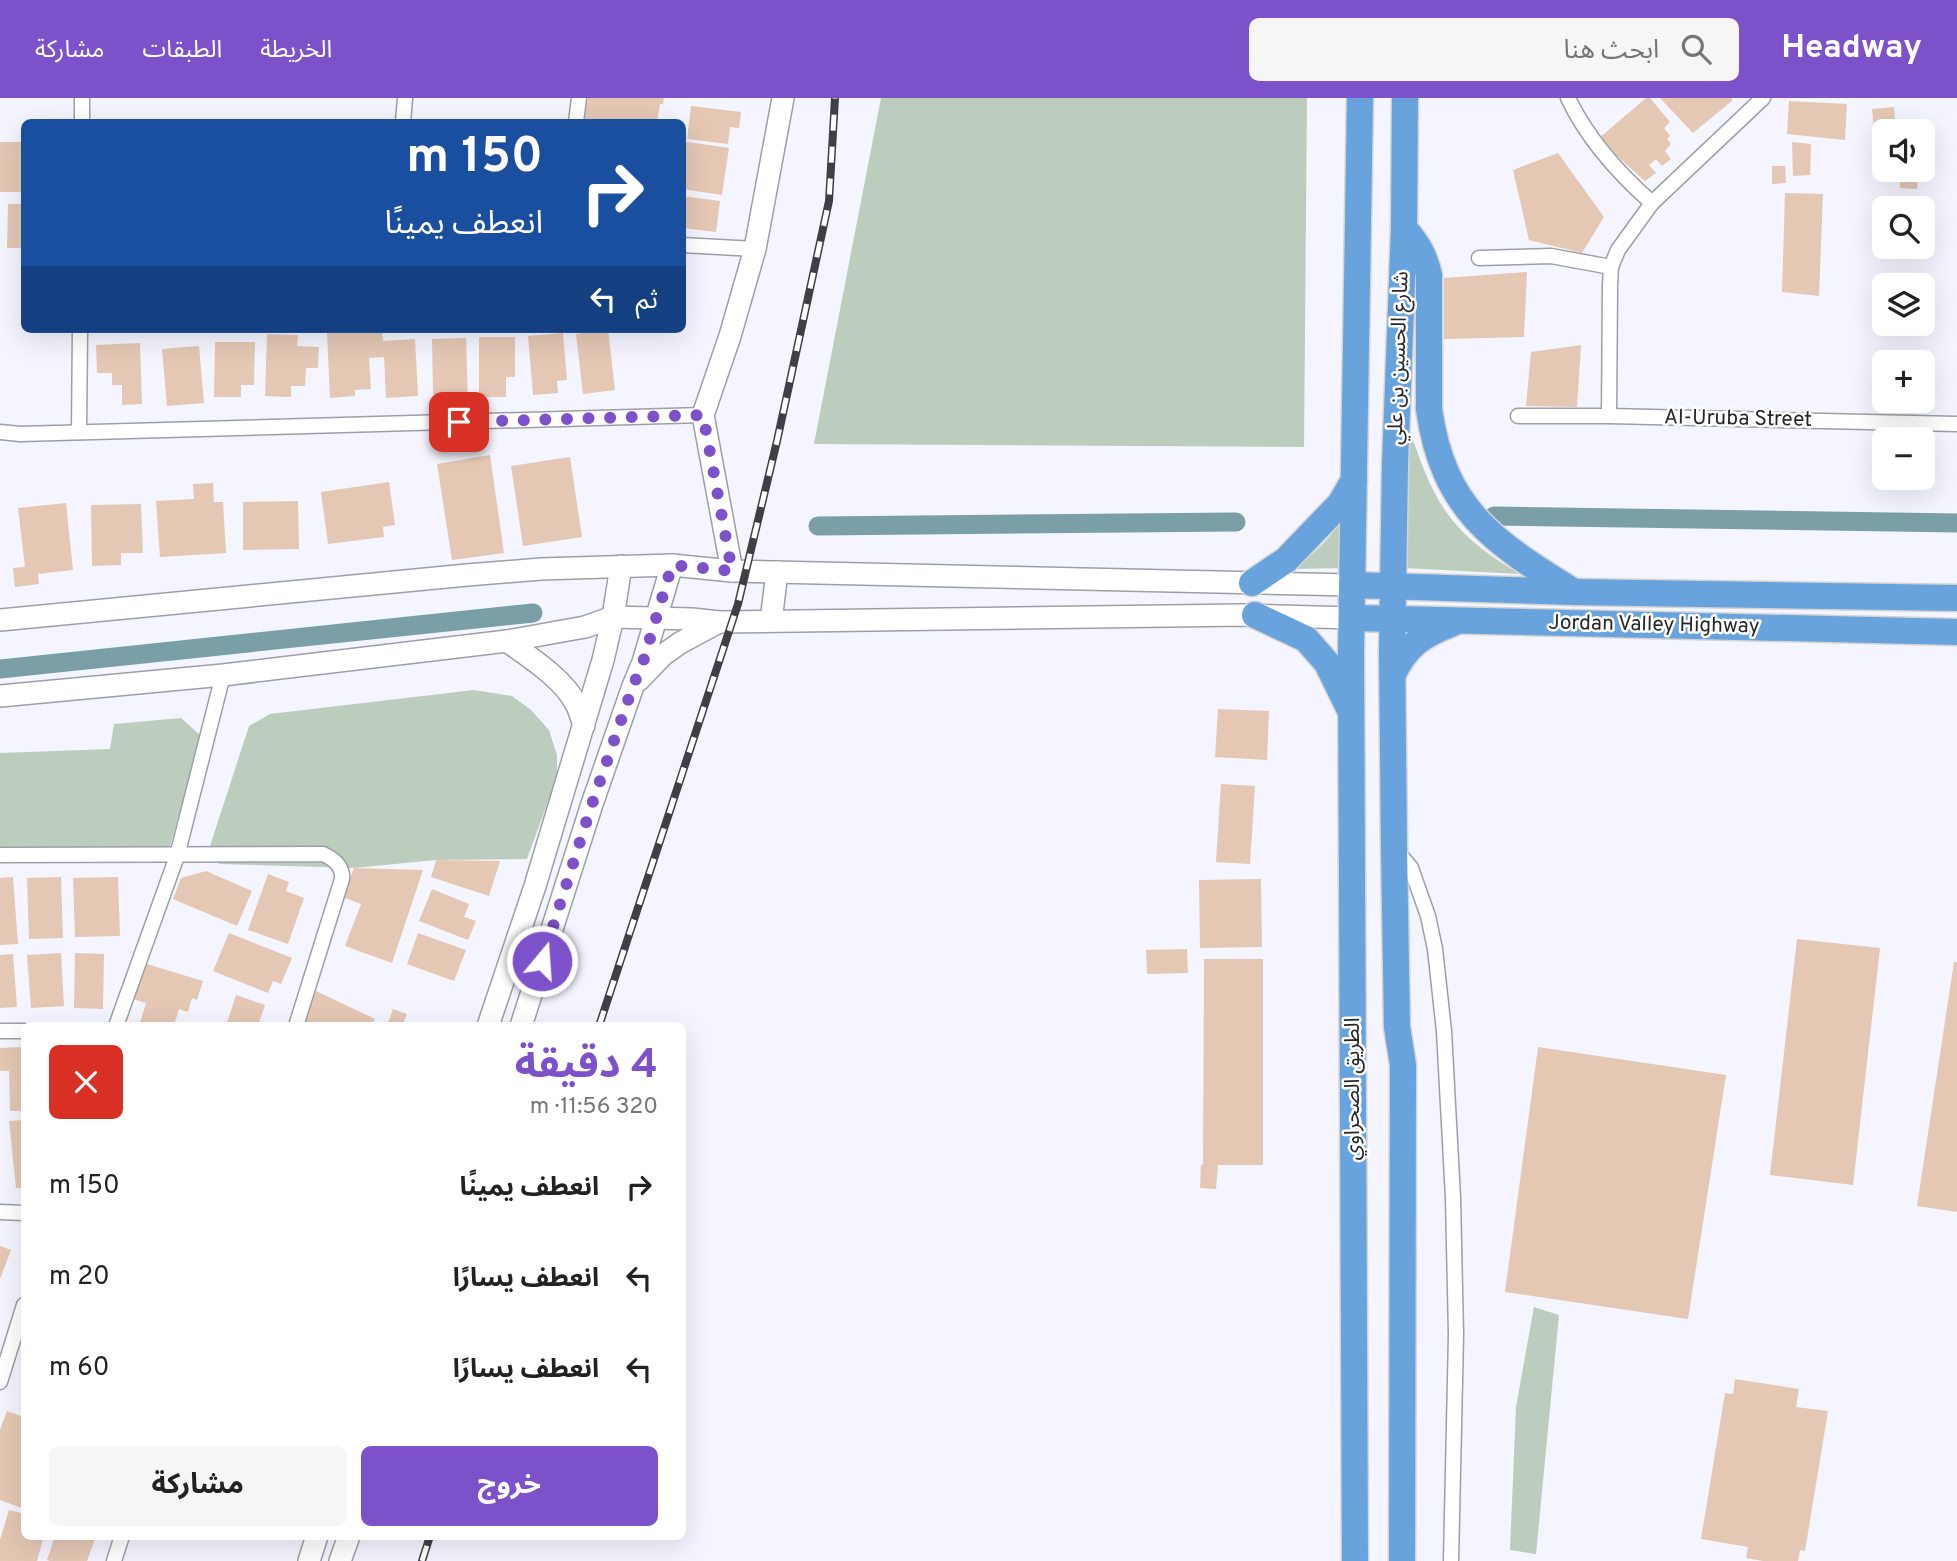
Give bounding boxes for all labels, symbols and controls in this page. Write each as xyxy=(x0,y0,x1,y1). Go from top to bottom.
search box xyxy=(1249,18,1739,81)
text: Headway xyxy=(1781,28,1922,70)
icon: search xyxy=(1677,30,1715,68)
text: ابحث هنا xyxy=(1564,35,1659,68)
text: مشاركة xyxy=(35,36,104,66)
text: الطبقات xyxy=(142,36,222,66)
text: الخريطة xyxy=(260,36,332,66)
map controls xyxy=(1872,119,1935,490)
button: sound xyxy=(1872,119,1935,182)
text: 150 m xyxy=(406,128,543,190)
icon: right xyxy=(567,147,658,238)
button: search xyxy=(1872,196,1935,259)
text: انعطف يمينًا xyxy=(384,205,543,245)
street label: شارع الحسين بن علي xyxy=(1382,271,1416,445)
button: layers xyxy=(1872,273,1935,336)
icon: left xyxy=(584,280,622,318)
text: ثم xyxy=(636,285,658,318)
button: + xyxy=(1872,350,1935,413)
pin xyxy=(429,392,489,452)
icon: arrive xyxy=(440,403,478,441)
street label: Al-Uruba Street xyxy=(1664,404,1812,434)
button: − xyxy=(1872,427,1935,490)
street label: Jordan Valley Highway xyxy=(1548,610,1760,640)
position arrow xyxy=(505,924,579,998)
street label: الطريق الصحراوي xyxy=(1340,1017,1367,1161)
text: 4 دقيقة xyxy=(515,1040,658,1093)
button: close xyxy=(49,1045,123,1119)
text: 320 m · 11:56 xyxy=(530,1093,658,1122)
icon: right xyxy=(620,1168,658,1206)
text: 150 m xyxy=(49,1170,120,1203)
text: انعطف يمينًا xyxy=(460,1172,599,1205)
icon: left xyxy=(620,1259,658,1297)
text: 20 m xyxy=(49,1261,110,1294)
text: انعطف يسارًا xyxy=(453,1263,599,1296)
icon: left xyxy=(620,1350,658,1388)
text: 60 m xyxy=(49,1352,109,1385)
text: انعطف يسارًا xyxy=(453,1354,599,1387)
button: مشاركة xyxy=(49,1446,347,1526)
button: خروج xyxy=(361,1446,658,1526)

